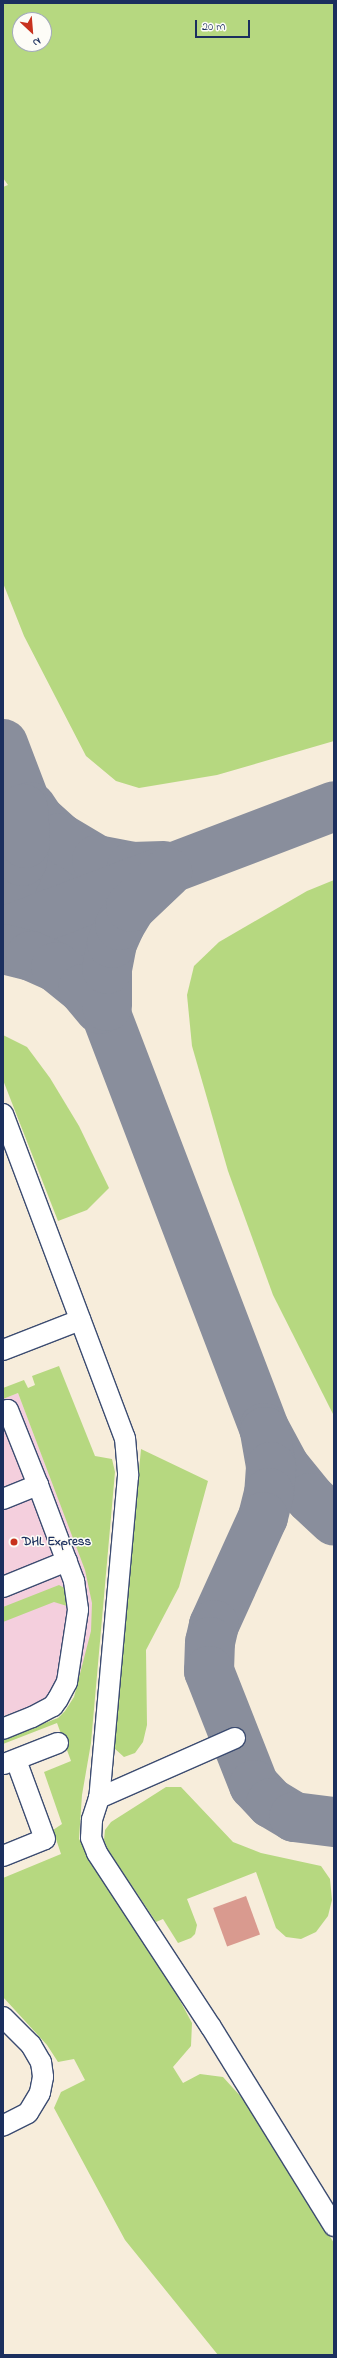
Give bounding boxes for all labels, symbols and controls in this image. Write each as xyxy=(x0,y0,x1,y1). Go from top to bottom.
north arrow xyxy=(12,12,52,52)
scale bar xyxy=(197,12,252,38)
text: 20 m xyxy=(202,18,225,36)
text: N xyxy=(30,33,44,51)
place label: DHL Express xyxy=(22,1534,91,1550)
marker: DHL Express xyxy=(9,1537,19,1547)

